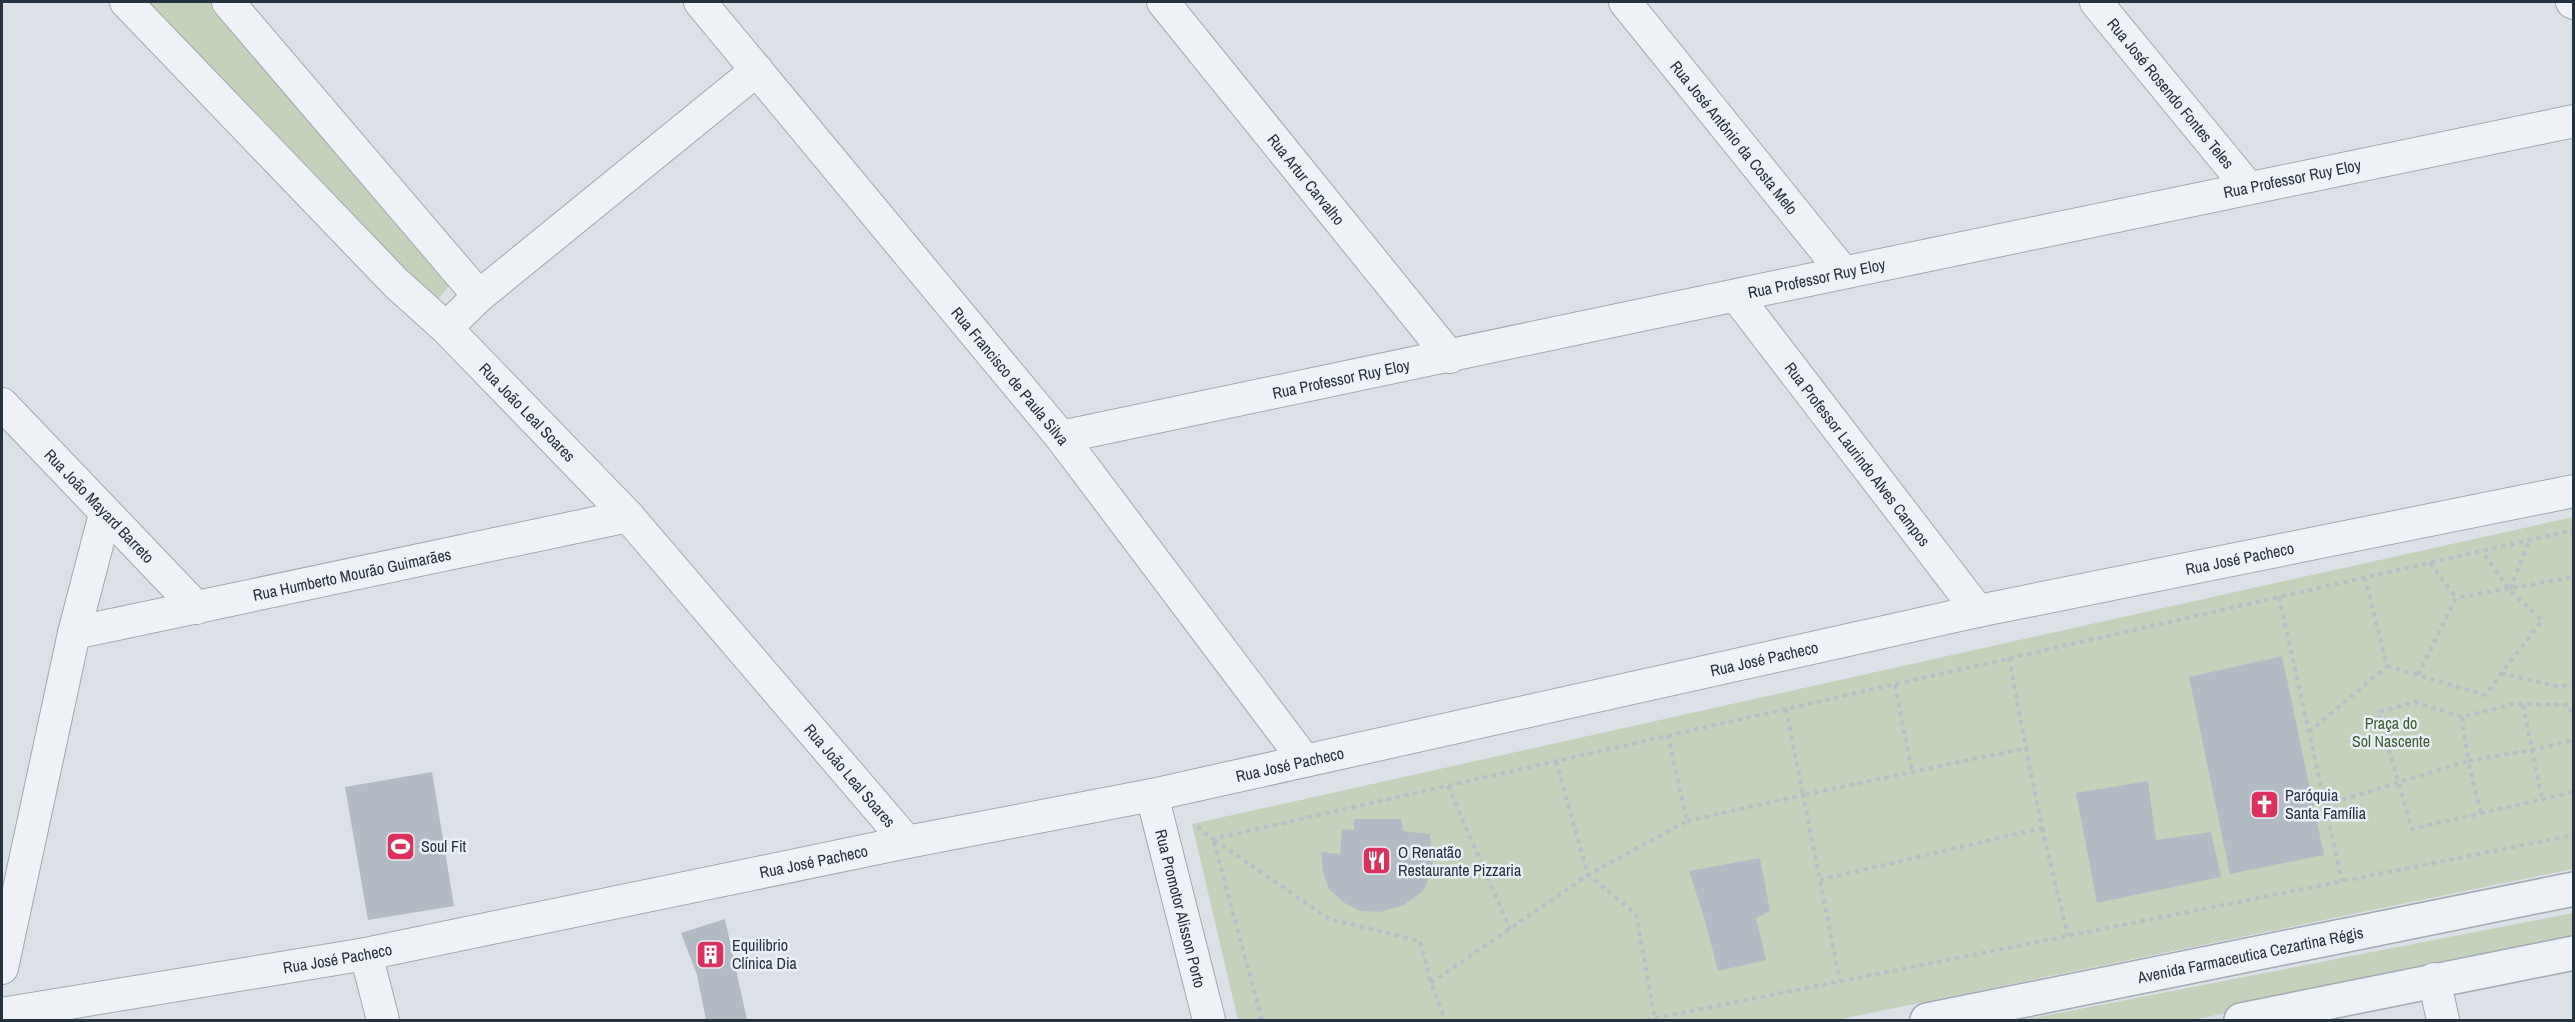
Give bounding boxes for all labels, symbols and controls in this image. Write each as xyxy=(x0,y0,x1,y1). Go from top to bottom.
street label: Rua José Rosendo Fontes Teles xyxy=(2102,13,2239,173)
street label: Rua José Antônio da Costa Melo xyxy=(1665,56,1803,219)
street label: Rua Artur Carvalho xyxy=(1263,129,1350,230)
street label: Rua Professor Ruy Eloy xyxy=(2221,153,2363,203)
street label: Rua Professor Ruy Eloy xyxy=(1746,253,1888,303)
street label: Rua Francisco de Paula Silva xyxy=(946,302,1075,450)
street label: Rua Professor Ruy Eloy xyxy=(1270,353,1412,404)
street label: Rua Professor Laurindo Alves Campos xyxy=(1780,357,1935,551)
street label: Rua João Leal Soares xyxy=(474,358,580,466)
street label: Rua João Mayard Barreto xyxy=(40,444,159,568)
street label: Rua José Pacheco xyxy=(2183,537,2296,580)
street label: Rua Humberto Mourão Guimarães xyxy=(251,543,453,606)
street label: Rua José Pacheco xyxy=(1708,636,1820,681)
park label: Praça do Sol Nascente xyxy=(2352,712,2430,752)
street label: Rua João Leal Soares xyxy=(799,719,901,832)
street label: Rua José Pacheco xyxy=(1234,742,1346,787)
place label: Paróquia Santa Família xyxy=(2285,784,2367,824)
church icon: Paróquia Santa Família xyxy=(2248,788,2280,820)
street label: Rua Promotor Alisson Porto xyxy=(1150,827,1211,990)
sports icon: Soul Fit xyxy=(384,830,416,862)
place label: Soul Fit xyxy=(421,835,467,857)
street label: Rua José Pacheco xyxy=(757,839,870,883)
place label: O Renatão Restaurante Pizzaria xyxy=(1398,841,1522,881)
restaurant icon: O Renatão Restaurante Pizzaria xyxy=(1361,845,1393,877)
street label: Avenida Farmaceutica Cezartina Régis xyxy=(2135,921,2365,988)
place label: Equilibrio Clínica Dia xyxy=(732,934,798,974)
street label: Rua José Pacheco xyxy=(281,938,394,979)
building icon: Equilibrio Clínica Dia xyxy=(695,938,727,970)

